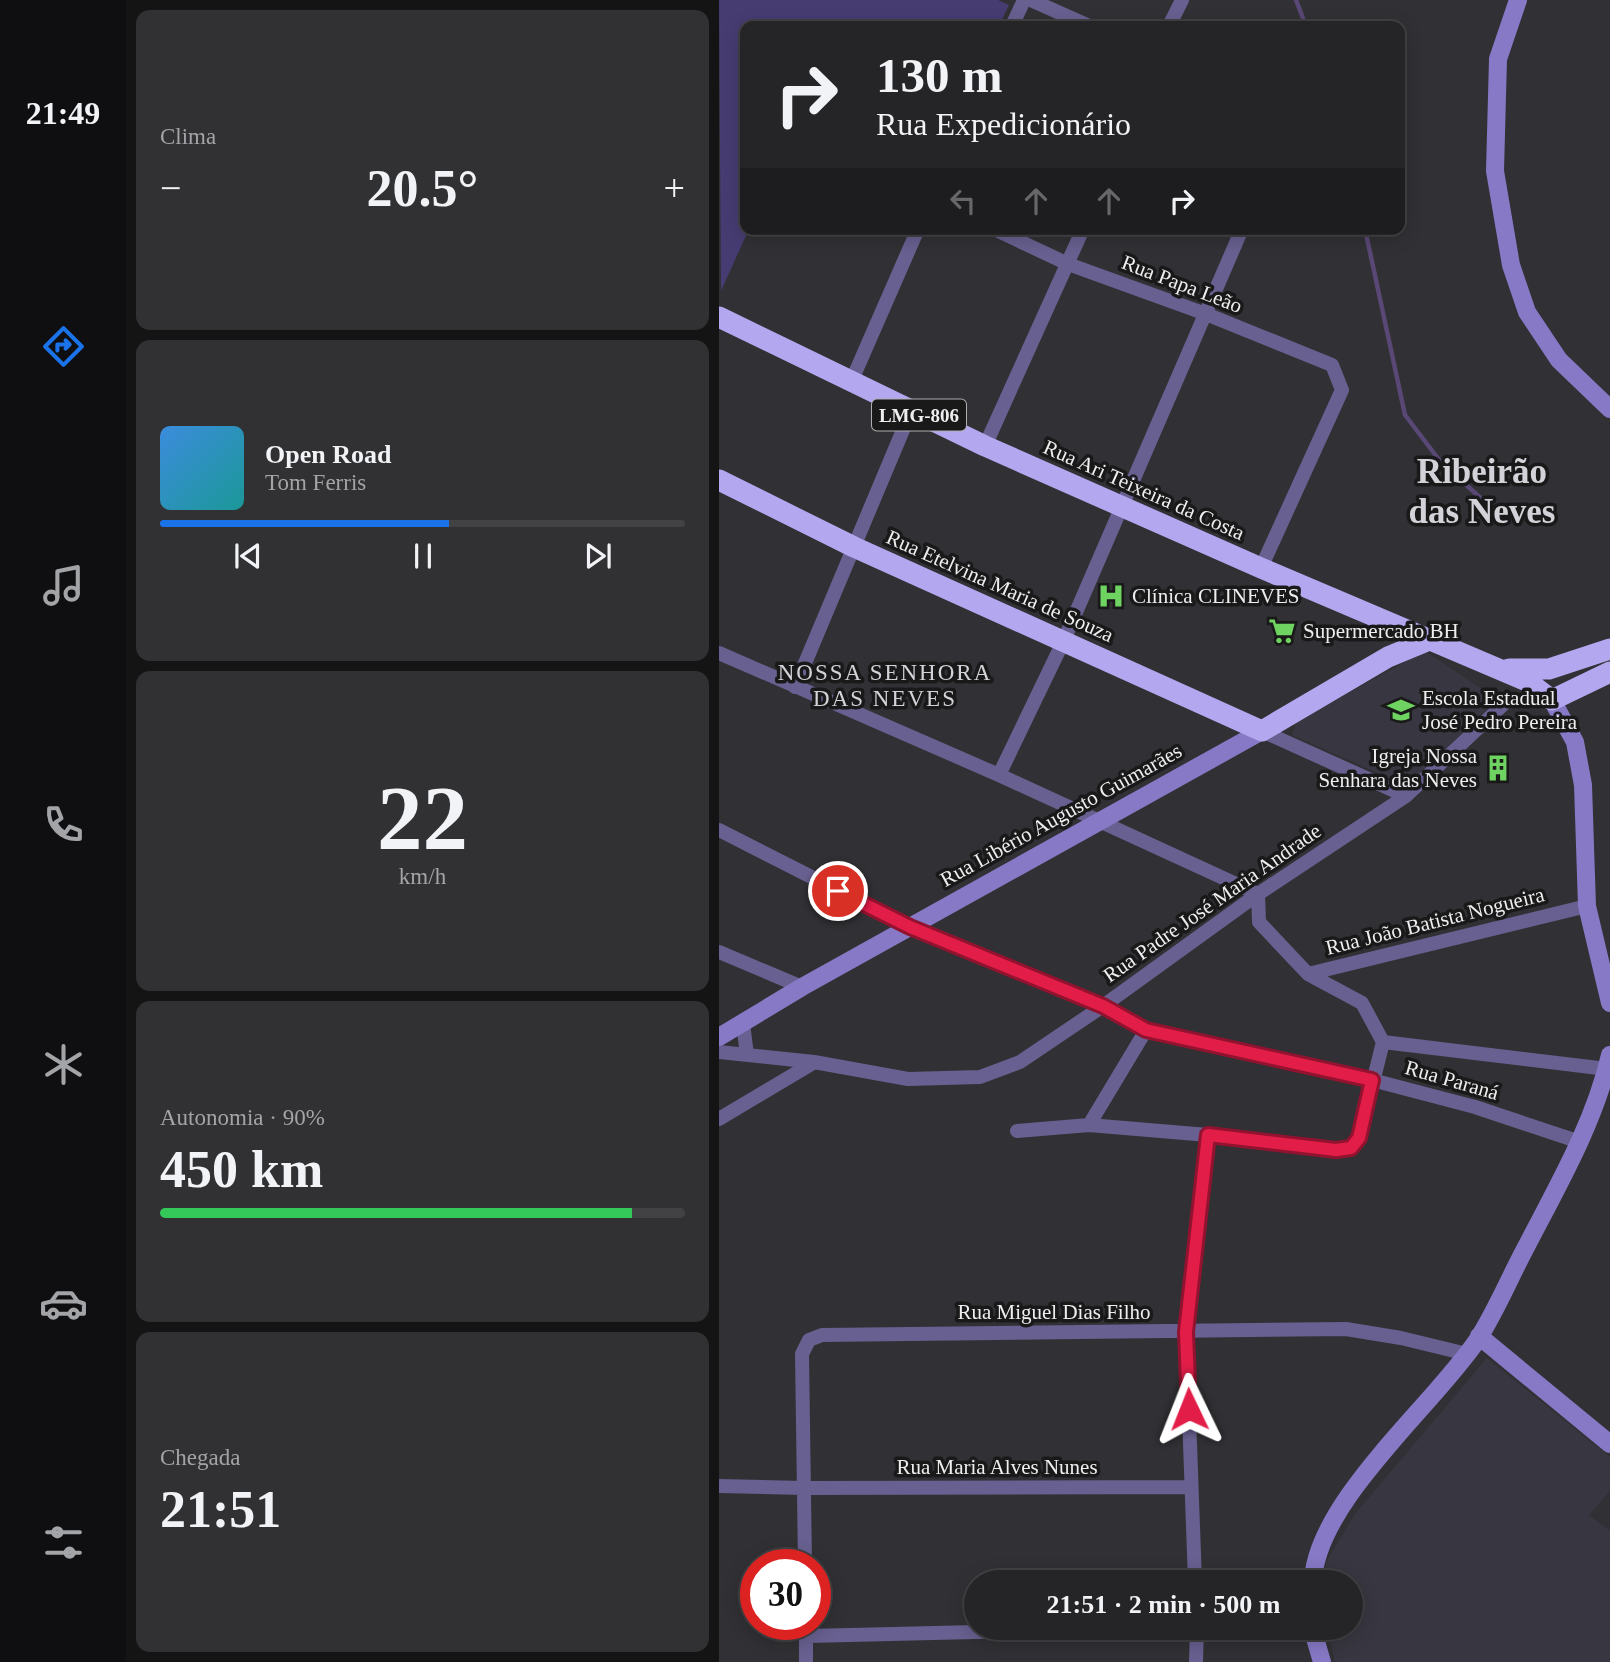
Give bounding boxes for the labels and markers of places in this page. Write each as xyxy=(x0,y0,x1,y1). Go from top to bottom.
hospital icon: Clínica CLINEVES xyxy=(1096,581,1126,611)
place label: Clínica CLINEVES xyxy=(1132,584,1299,608)
supermarket icon: Supermercado BH xyxy=(1267,616,1297,646)
place label: Supermercado BH xyxy=(1303,619,1459,643)
place label: Escola Estadual José Pedro Pereira xyxy=(1422,686,1578,734)
school or university icon: Escola Estadual José Pedro Pereira xyxy=(1386,695,1416,725)
place label: Igreja Nossa Senhara das Neves xyxy=(1318,744,1478,792)
building icon: Igreja Nossa Senhara das Neves xyxy=(1483,753,1513,783)
pin xyxy=(808,861,868,921)

